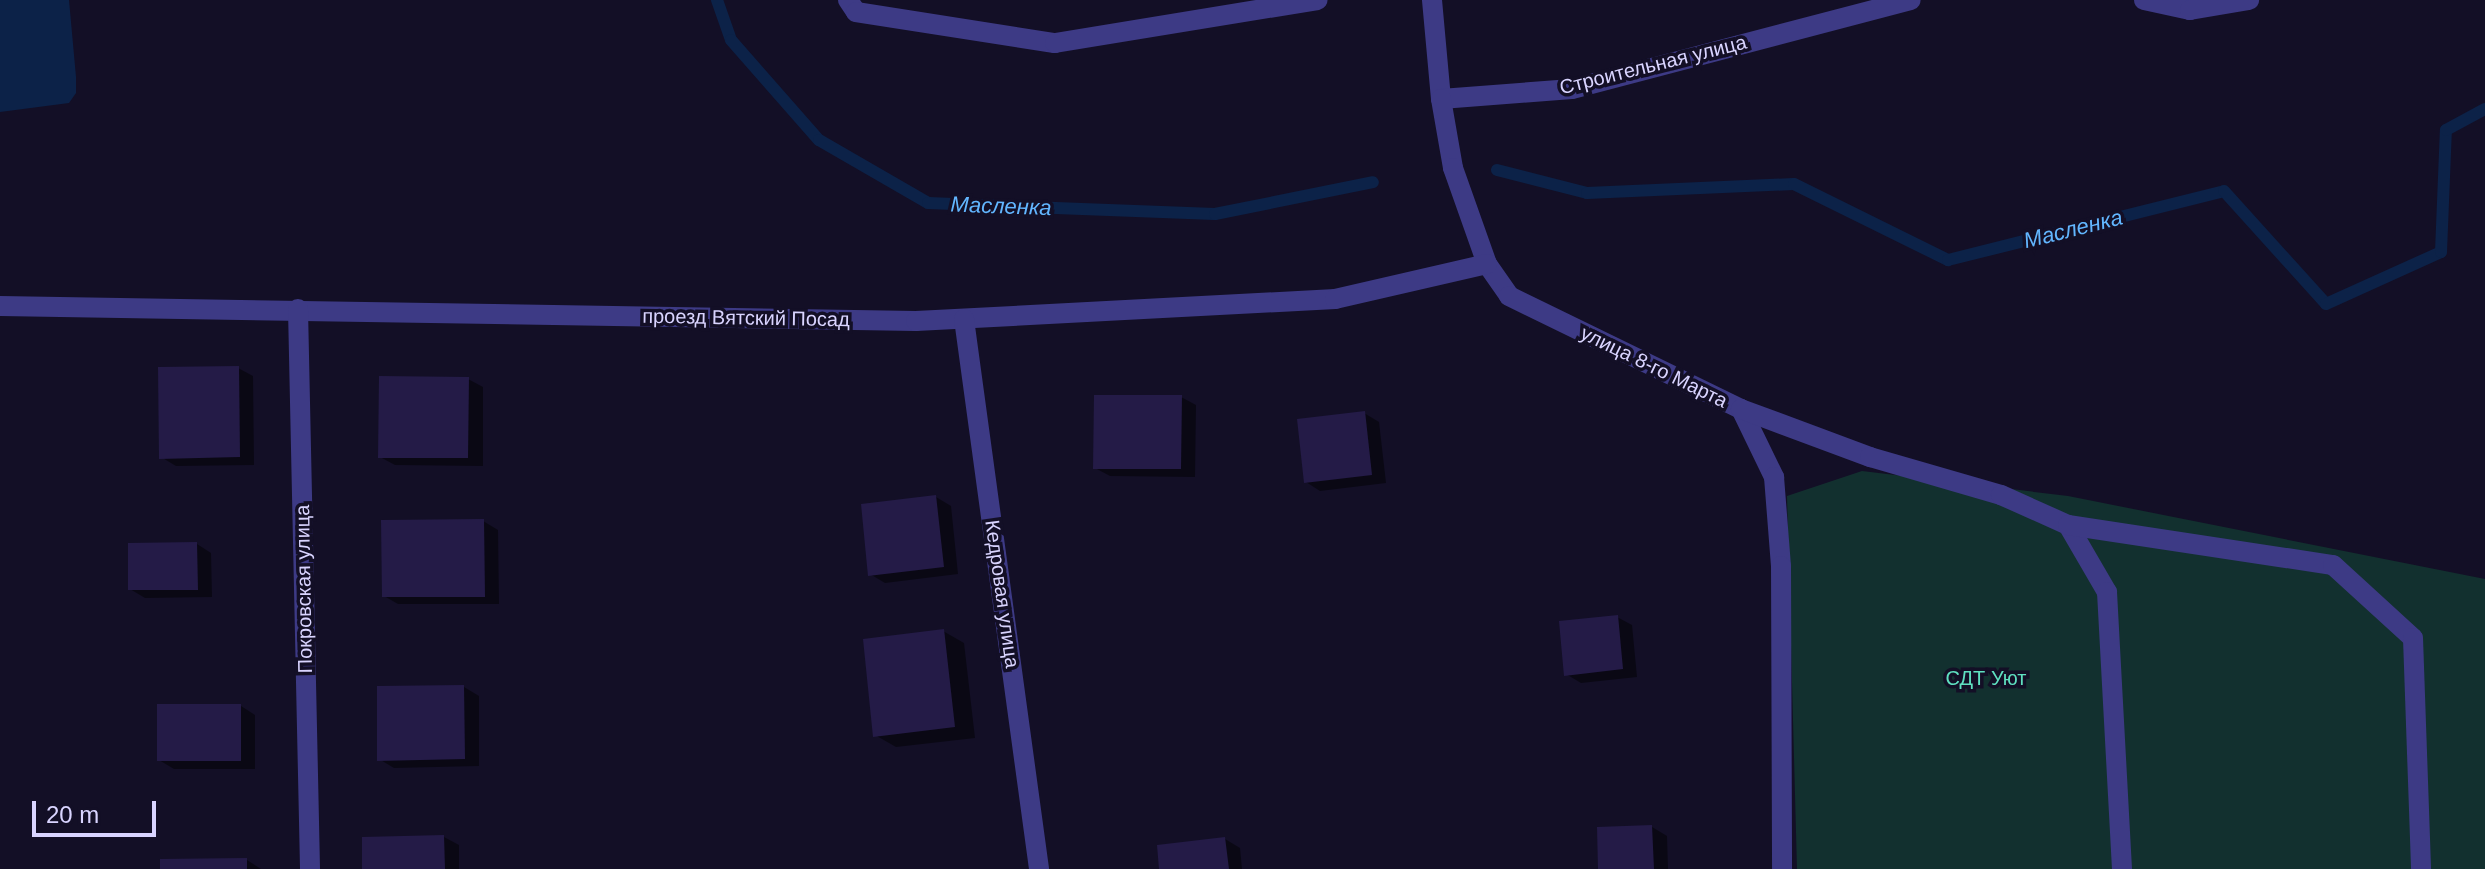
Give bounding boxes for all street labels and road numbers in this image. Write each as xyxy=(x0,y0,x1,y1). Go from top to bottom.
street label: Строительная улица xyxy=(1557,30,1749,100)
street label: проезд Вятский Посад xyxy=(642,304,850,332)
street label: улица 8-го Марта xyxy=(1577,321,1731,413)
street label: Покровская улица xyxy=(291,505,317,673)
street label: Кедровая улица xyxy=(980,518,1024,670)

